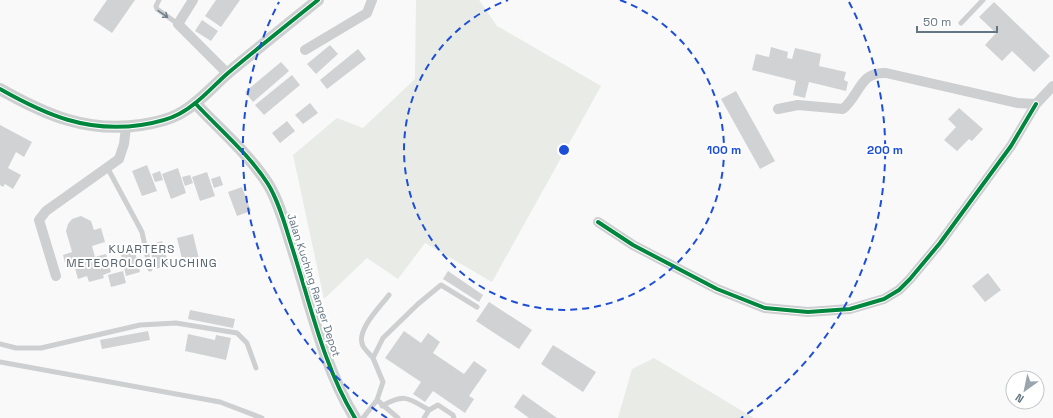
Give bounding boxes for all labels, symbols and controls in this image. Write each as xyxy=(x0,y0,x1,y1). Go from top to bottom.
scale bar xyxy=(917,8,997,34)
one-way arrow xyxy=(157,10,168,18)
text: 50 m xyxy=(923,14,951,30)
text: 100 m xyxy=(707,142,741,158)
text: 200 m xyxy=(867,142,903,158)
centre of rings xyxy=(557,143,571,157)
street label: Jalan Kuching Ranger Depot xyxy=(284,211,344,359)
district label: KUARTERS METEOROLOGI KUCHING xyxy=(66,241,218,271)
north arrow xyxy=(1005,370,1045,410)
text: N xyxy=(1013,391,1026,406)

